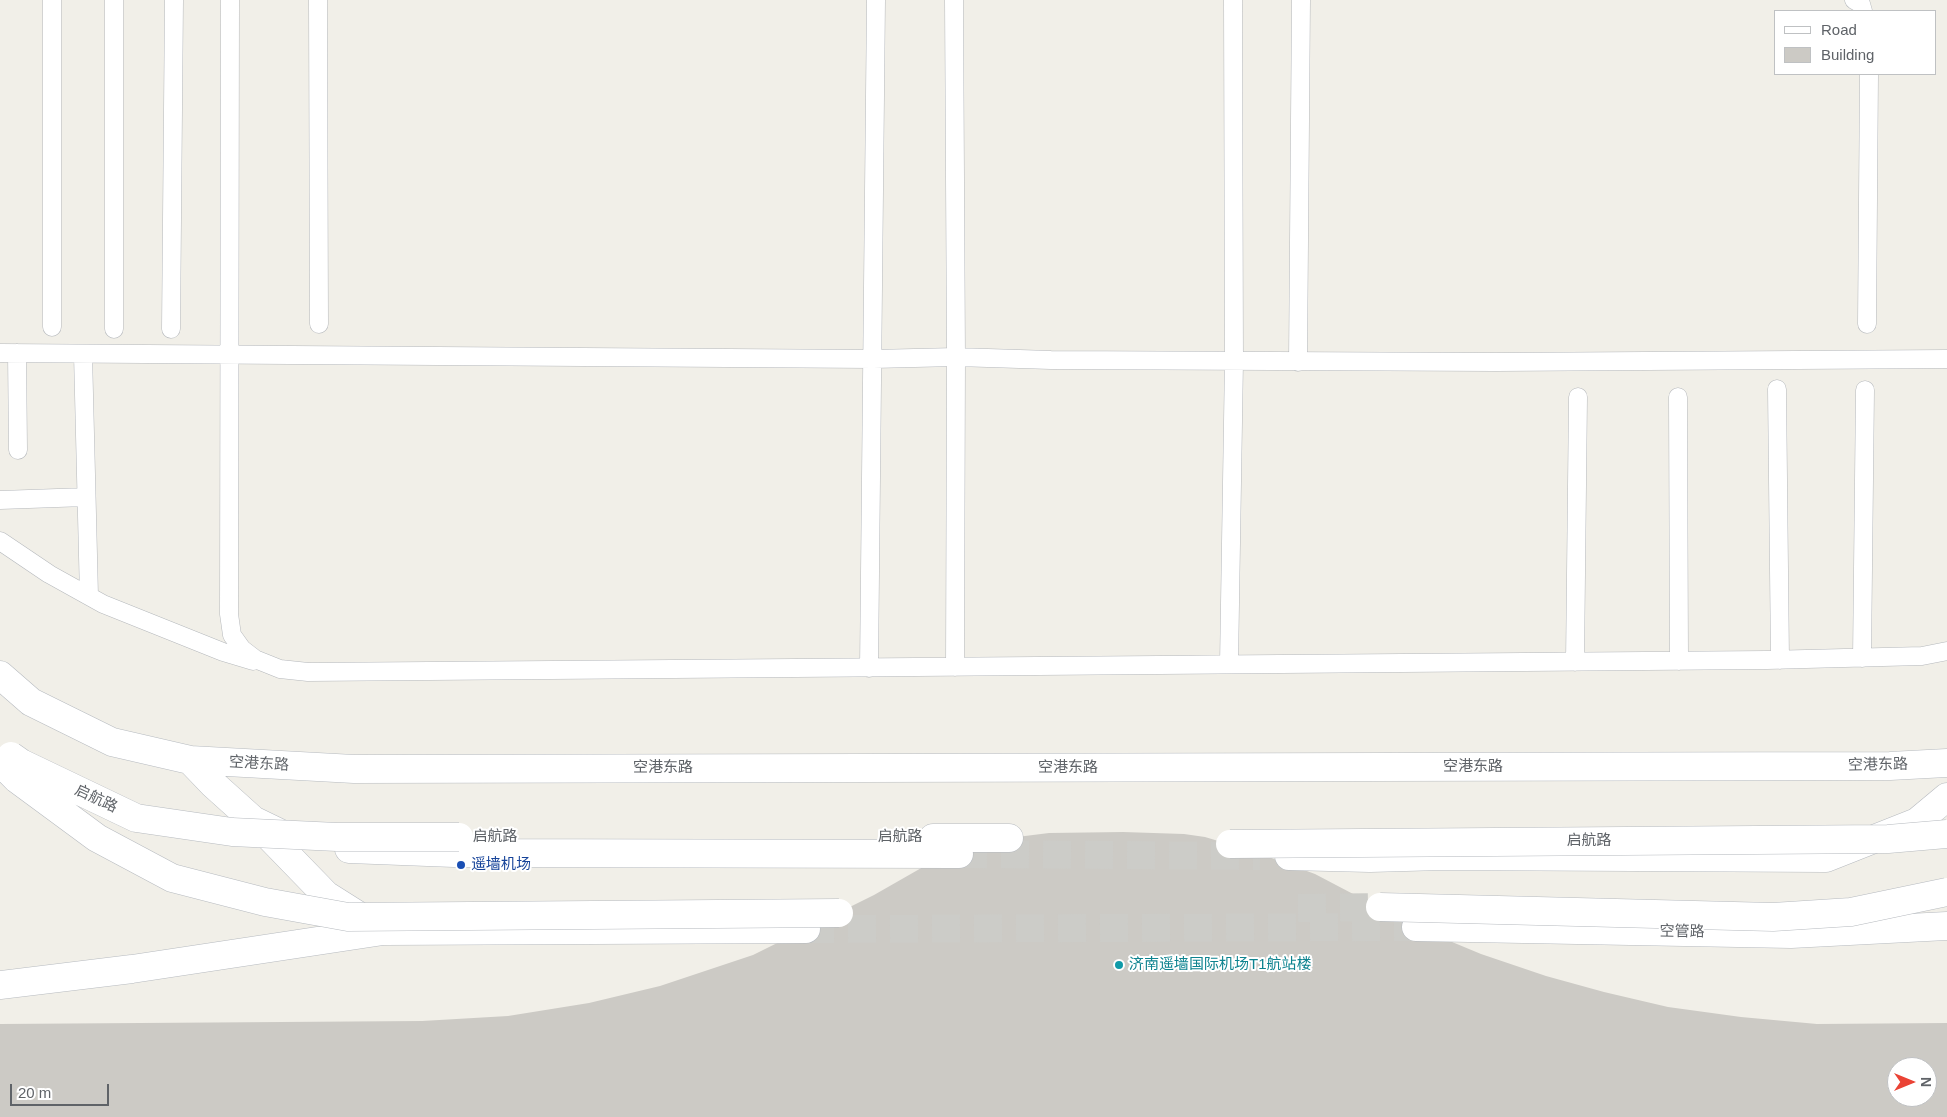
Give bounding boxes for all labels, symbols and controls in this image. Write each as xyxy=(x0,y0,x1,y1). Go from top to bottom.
legend xyxy=(1774,10,1937,75)
text: Road xyxy=(1821,21,1857,38)
text: Building xyxy=(1821,46,1874,63)
street label: 空港东路 xyxy=(229,753,289,775)
street label: 空港东路 xyxy=(1848,755,1908,775)
street label: 空港东路 xyxy=(1443,758,1503,776)
street label: 空港东路 xyxy=(633,759,693,777)
street label: 空港东路 xyxy=(1038,759,1098,777)
street label: 启航路 xyxy=(72,781,120,817)
street label: 启航路 xyxy=(473,828,517,846)
street label: 启航路 xyxy=(878,828,922,846)
street label: 启航路 xyxy=(1567,832,1611,850)
place label: 遥墙机场 xyxy=(471,856,531,874)
marker: 遥墙机场 xyxy=(455,859,467,871)
street label: 空管路 xyxy=(1659,923,1705,941)
place label: 济南遥墙国际机场T1航站楼 xyxy=(1129,956,1312,974)
marker: 济南遥墙国际机场T1航站楼 xyxy=(1113,959,1125,971)
north arrow xyxy=(1887,1057,1937,1107)
scale bar xyxy=(12,1074,111,1106)
text: N xyxy=(1918,1077,1934,1087)
text: 20 m xyxy=(18,1084,51,1101)

